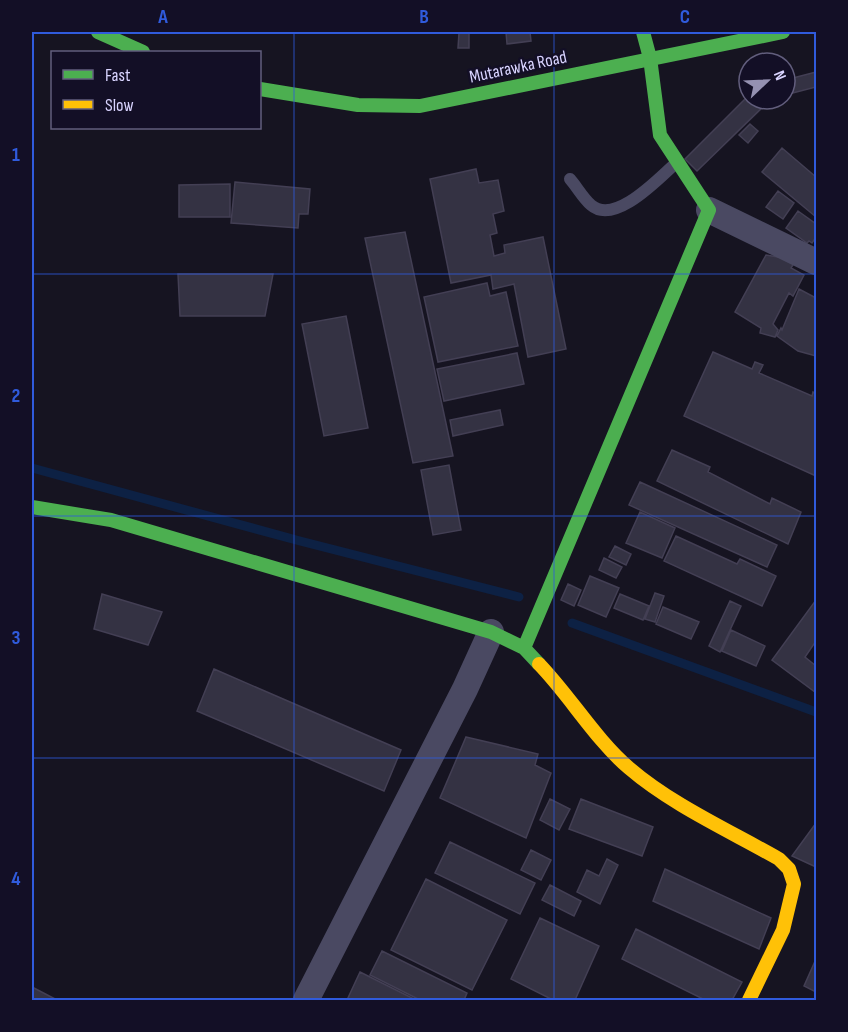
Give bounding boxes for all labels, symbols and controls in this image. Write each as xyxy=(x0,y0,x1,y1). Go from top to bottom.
text: A xyxy=(157,5,168,29)
text: B xyxy=(419,5,429,29)
text: C xyxy=(680,5,690,29)
street label: Mutarawka Road xyxy=(467,46,569,88)
legend xyxy=(51,51,261,129)
north arrow xyxy=(737,51,797,111)
text: Fast xyxy=(105,65,131,86)
text: N xyxy=(769,68,790,83)
text: Slow xyxy=(105,95,134,116)
text: 1 xyxy=(12,143,20,167)
text: 2 xyxy=(12,384,20,408)
text: 3 xyxy=(12,626,21,650)
text: 4 xyxy=(11,867,21,891)

